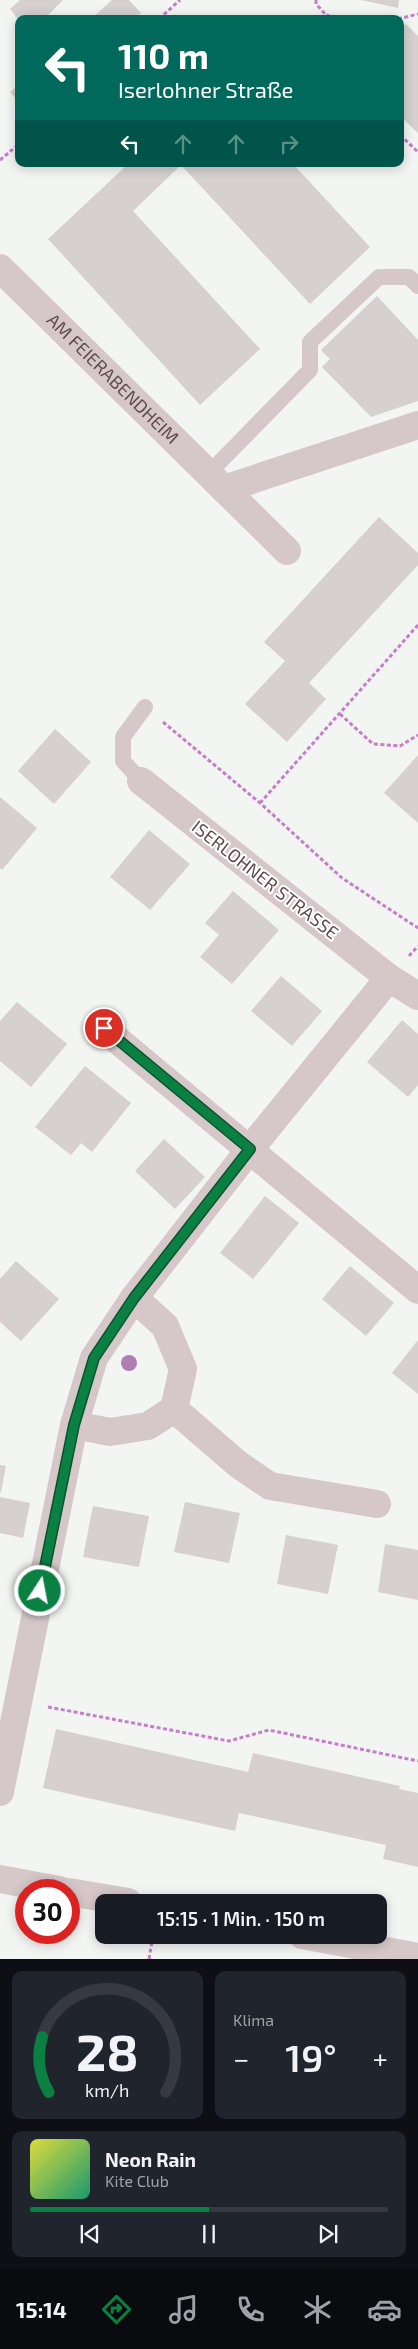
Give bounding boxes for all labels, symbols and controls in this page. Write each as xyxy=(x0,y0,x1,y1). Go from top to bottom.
text: 110 m xyxy=(118,34,209,76)
icon: left xyxy=(35,35,100,100)
text: Iserlohner Straße xyxy=(118,76,293,102)
icon: left xyxy=(116,130,144,158)
icon: ahead xyxy=(169,130,197,158)
icon: ahead xyxy=(222,130,250,158)
icon: right xyxy=(275,130,303,158)
street label: AM FEIERABENDHEIM xyxy=(43,308,184,448)
street label: ISERLOHNER STRASSE xyxy=(188,815,343,943)
pin xyxy=(83,1007,125,1049)
icon: arrive xyxy=(90,1014,118,1042)
position arrow xyxy=(13,1564,65,1616)
speed limit sign: 30 xyxy=(15,1879,80,1944)
text: 15:15 · 1 Min. · 150 m xyxy=(157,1907,325,1930)
text: Klima xyxy=(233,2010,274,2029)
text: 28 xyxy=(76,2019,139,2081)
text: 19° xyxy=(285,2034,337,2080)
text: − xyxy=(233,2041,249,2075)
text: + xyxy=(373,2041,388,2075)
text: km/h xyxy=(85,2079,130,2101)
text: Neon Rain xyxy=(105,2148,196,2171)
text: Kite Club xyxy=(105,2171,169,2190)
icon: previous xyxy=(76,2220,104,2248)
icon: pause xyxy=(195,2220,223,2248)
icon: next xyxy=(314,2220,342,2248)
icon: directions xyxy=(99,2292,134,2327)
icon: music xyxy=(166,2292,201,2327)
icon: phone xyxy=(233,2292,268,2327)
icon: climate xyxy=(300,2292,335,2327)
icon: car xyxy=(367,2292,402,2327)
text: 15:14 xyxy=(16,2296,67,2322)

